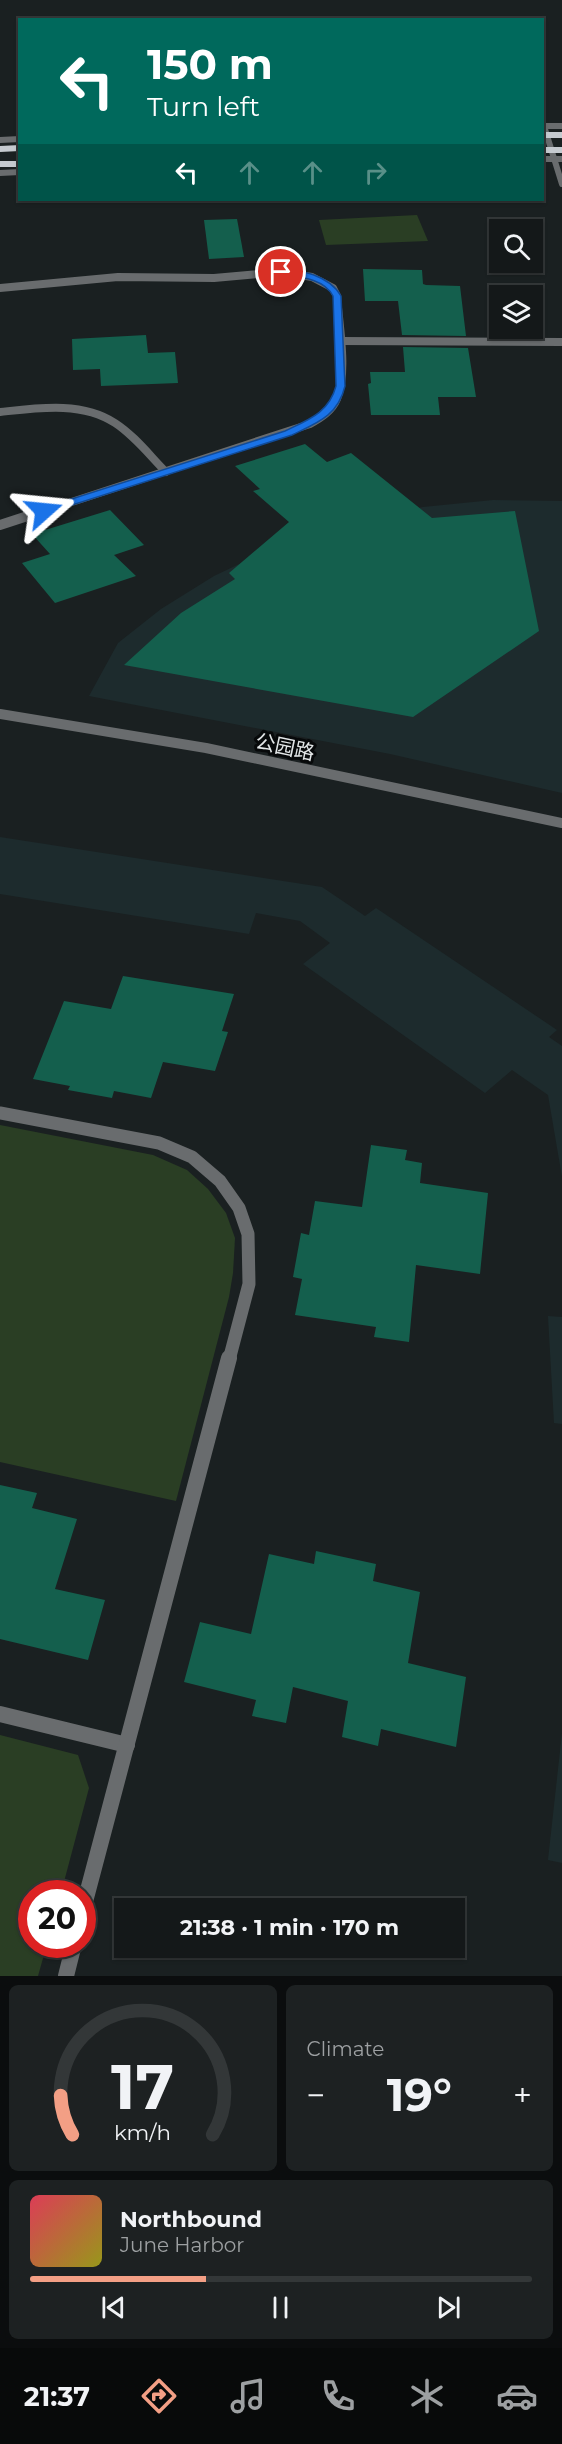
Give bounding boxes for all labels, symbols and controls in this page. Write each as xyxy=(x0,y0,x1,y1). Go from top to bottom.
text: 150 m xyxy=(147,38,273,90)
icon: left xyxy=(48,42,126,120)
text: Turn left xyxy=(147,90,260,123)
icon: left xyxy=(170,156,203,189)
icon: ahead xyxy=(233,156,266,189)
icon: ahead xyxy=(296,156,329,189)
icon: right xyxy=(359,156,392,189)
map controls xyxy=(489,219,543,339)
button: search xyxy=(489,219,543,273)
pin xyxy=(255,246,306,297)
icon: arrive xyxy=(264,255,297,288)
button: layers xyxy=(489,285,543,339)
position arrow xyxy=(12,479,76,543)
street label: 公园路 xyxy=(253,729,317,765)
speed limit sign: 20 xyxy=(18,1880,96,1958)
text: 21:38 · 1 min · 170 m xyxy=(180,1914,399,1941)
text: Climate xyxy=(307,2037,384,2061)
text: 17 xyxy=(111,2049,174,2125)
text: 19° xyxy=(387,2067,452,2122)
text: − xyxy=(307,2075,325,2115)
text: + xyxy=(513,2075,532,2115)
text: km/h xyxy=(114,2119,171,2145)
text: Northbound xyxy=(120,2206,262,2233)
text: June Harbor xyxy=(120,2233,244,2257)
icon: previous xyxy=(97,2291,130,2324)
icon: pause xyxy=(264,2291,297,2324)
icon: next xyxy=(432,2291,465,2324)
icon: directions xyxy=(138,2375,180,2417)
icon: music xyxy=(227,2375,269,2417)
icon: phone xyxy=(317,2375,359,2417)
icon: climate xyxy=(406,2375,448,2417)
icon: car xyxy=(496,2375,538,2417)
text: 21:37 xyxy=(24,2380,90,2413)

